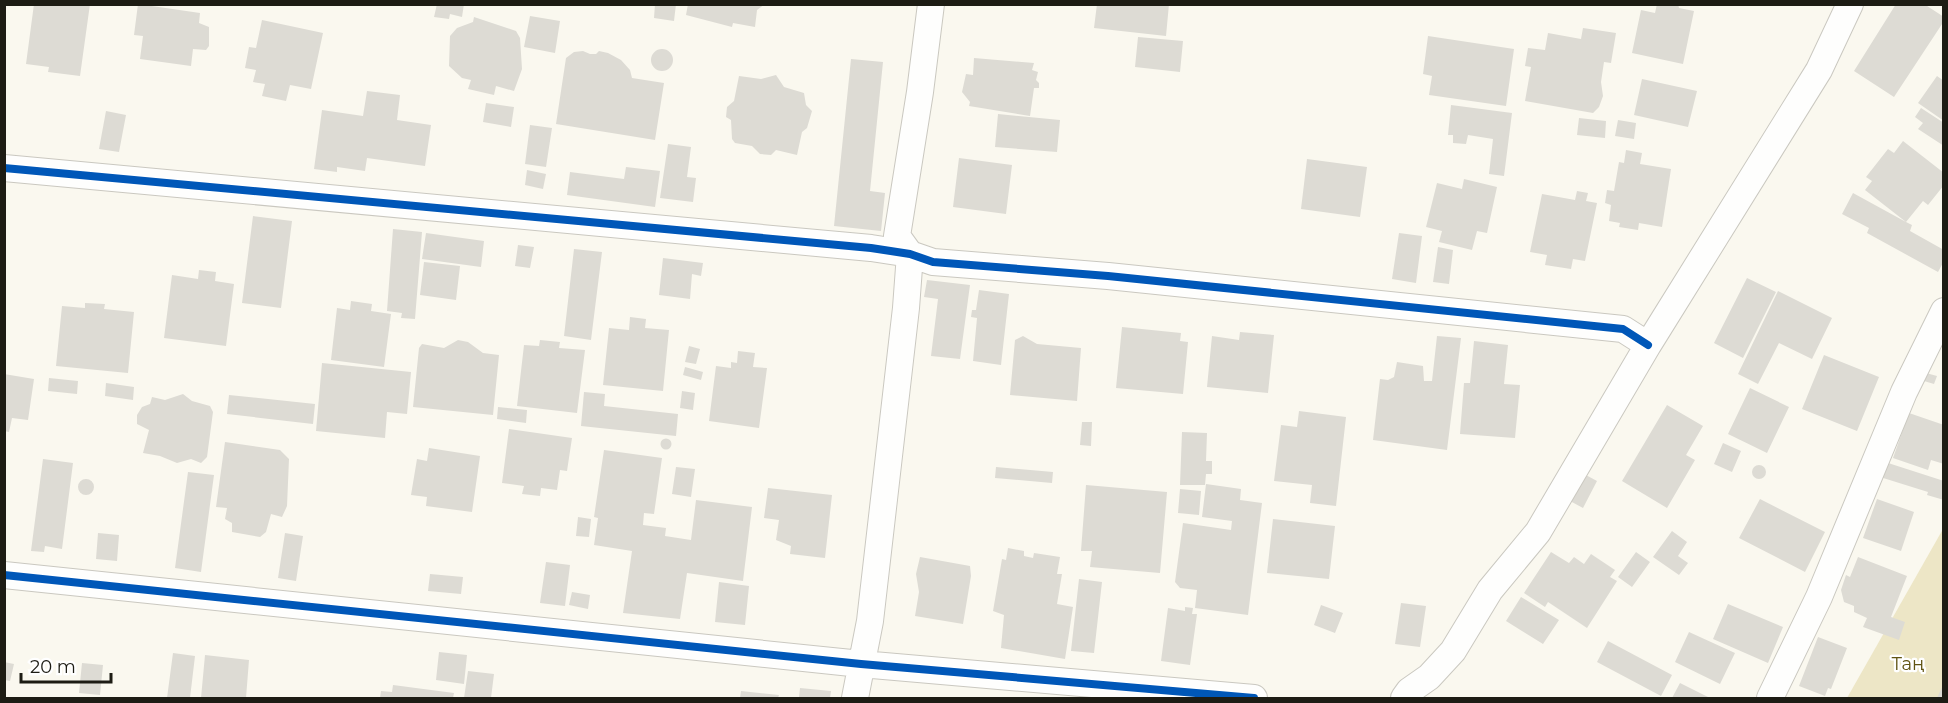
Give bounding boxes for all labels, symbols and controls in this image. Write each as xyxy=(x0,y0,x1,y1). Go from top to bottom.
scale bar xyxy=(21,646,111,684)
park label: Таң xyxy=(1891,653,1925,675)
text: 20 m xyxy=(30,656,76,678)

